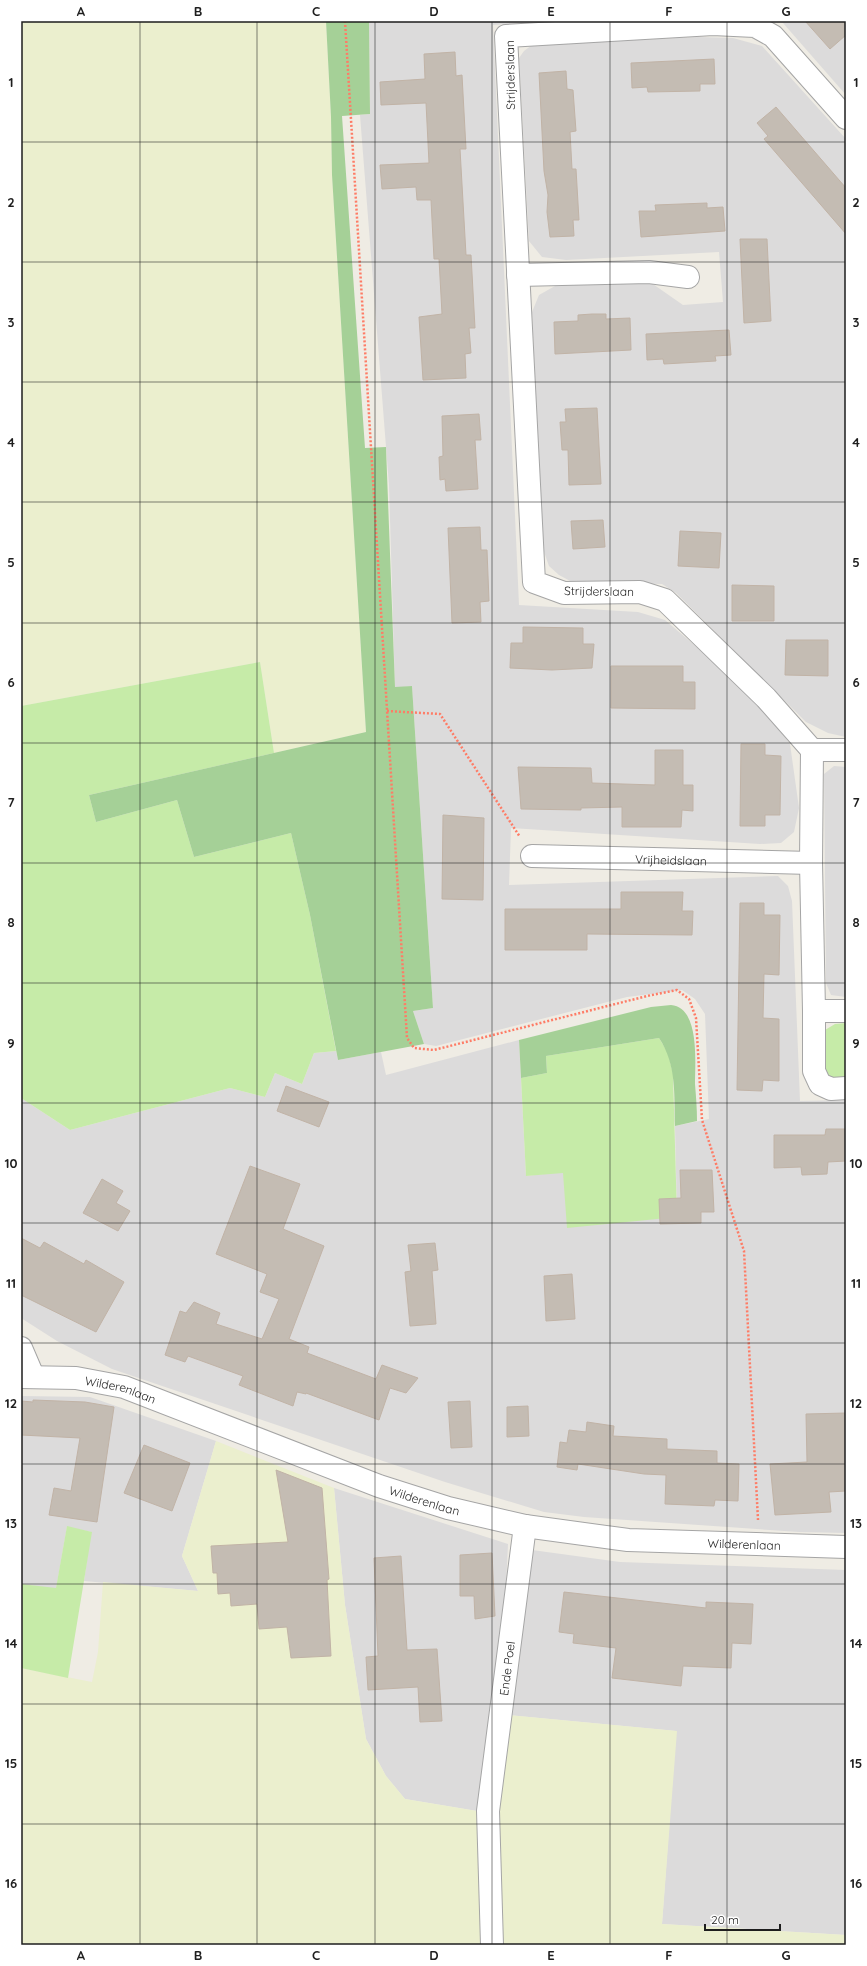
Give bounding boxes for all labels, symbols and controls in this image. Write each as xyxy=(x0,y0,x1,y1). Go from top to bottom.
text: A xyxy=(77,3,86,19)
text: B xyxy=(194,3,202,19)
text: C xyxy=(312,3,320,19)
text: D xyxy=(429,3,439,19)
text: E xyxy=(547,3,555,19)
text: F xyxy=(665,3,673,19)
text: G xyxy=(781,3,791,19)
street label: Strijderslaan xyxy=(502,40,518,110)
text: 1 xyxy=(8,74,14,90)
text: 1 xyxy=(853,74,859,90)
text: 2 xyxy=(7,194,15,210)
text: 2 xyxy=(852,194,860,210)
text: 3 xyxy=(8,314,15,330)
text: 3 xyxy=(853,314,860,330)
text: 4 xyxy=(7,434,15,450)
text: 4 xyxy=(852,434,860,450)
text: 5 xyxy=(7,554,15,570)
text: 5 xyxy=(852,554,860,570)
street label: Strijderslaan xyxy=(564,583,634,599)
text: 6 xyxy=(7,674,15,690)
text: 6 xyxy=(852,674,860,690)
text: 7 xyxy=(7,794,15,810)
text: 7 xyxy=(852,794,860,810)
street label: Vrijheidslaan xyxy=(635,851,707,868)
text: 8 xyxy=(7,914,15,930)
text: 8 xyxy=(852,914,860,930)
text: 9 xyxy=(7,1035,15,1051)
text: 9 xyxy=(852,1035,860,1051)
text: 10 xyxy=(4,1155,18,1171)
text: 10 xyxy=(849,1155,863,1171)
text: 11 xyxy=(6,1275,16,1291)
text: 11 xyxy=(851,1275,861,1291)
street label: Wilderenlaan xyxy=(84,1372,158,1406)
text: 12 xyxy=(5,1395,17,1411)
text: 12 xyxy=(850,1395,862,1411)
street label: Wilderenlaan xyxy=(387,1482,461,1518)
text: 13 xyxy=(5,1515,17,1531)
text: 13 xyxy=(850,1515,862,1531)
street label: Wilderenlaan xyxy=(707,1535,781,1552)
text: 14 xyxy=(5,1635,18,1651)
text: 14 xyxy=(850,1635,863,1651)
street label: Ende Poel xyxy=(496,1640,518,1696)
text: 15 xyxy=(5,1755,17,1771)
text: 15 xyxy=(850,1755,862,1771)
text: 16 xyxy=(5,1875,17,1891)
text: 16 xyxy=(850,1875,862,1891)
scale bar xyxy=(705,1906,780,1932)
text: 20 m xyxy=(711,1912,739,1927)
text: A xyxy=(77,1947,86,1963)
text: B xyxy=(194,1947,202,1963)
text: C xyxy=(312,1947,320,1963)
text: D xyxy=(429,1947,439,1963)
text: E xyxy=(547,1947,555,1963)
text: F xyxy=(665,1947,673,1963)
text: G xyxy=(781,1947,791,1963)

